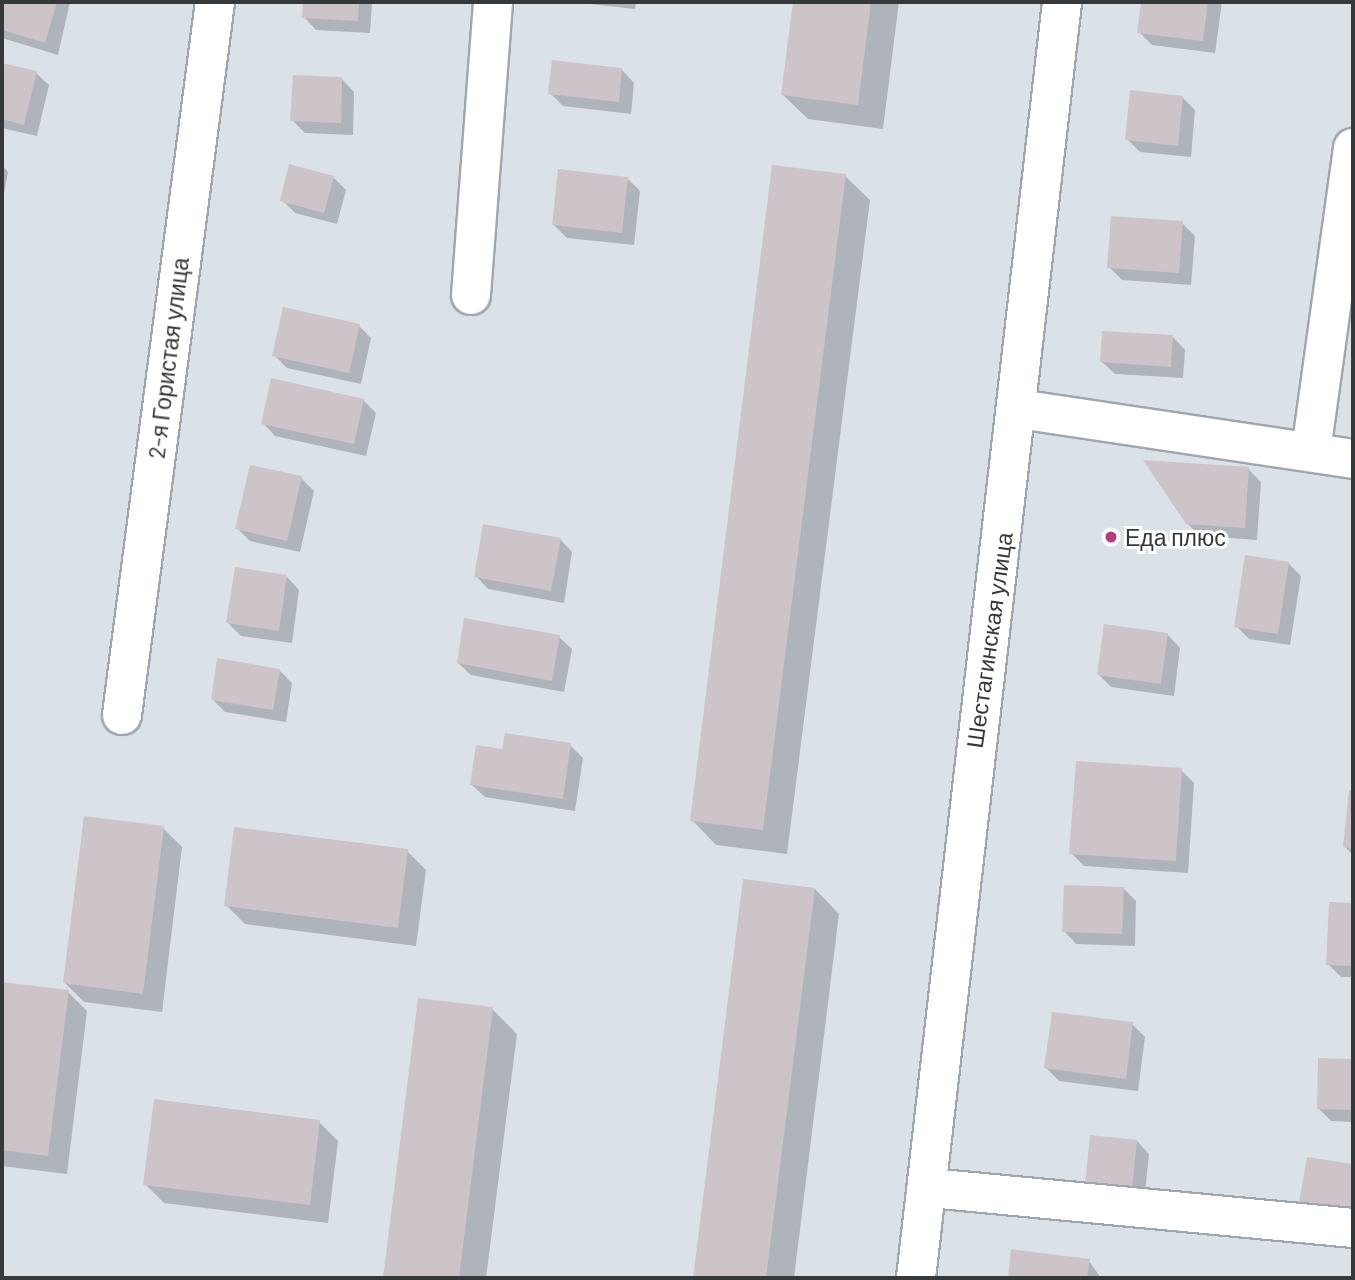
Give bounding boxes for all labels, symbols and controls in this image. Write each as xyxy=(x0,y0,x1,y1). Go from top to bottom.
street label: 2-я Гористая улица xyxy=(142,256,194,460)
place label: Еда плюс xyxy=(1125,523,1226,551)
marker: Еда плюс xyxy=(1103,529,1119,545)
street label: Шестагинская улица xyxy=(960,530,1018,750)

